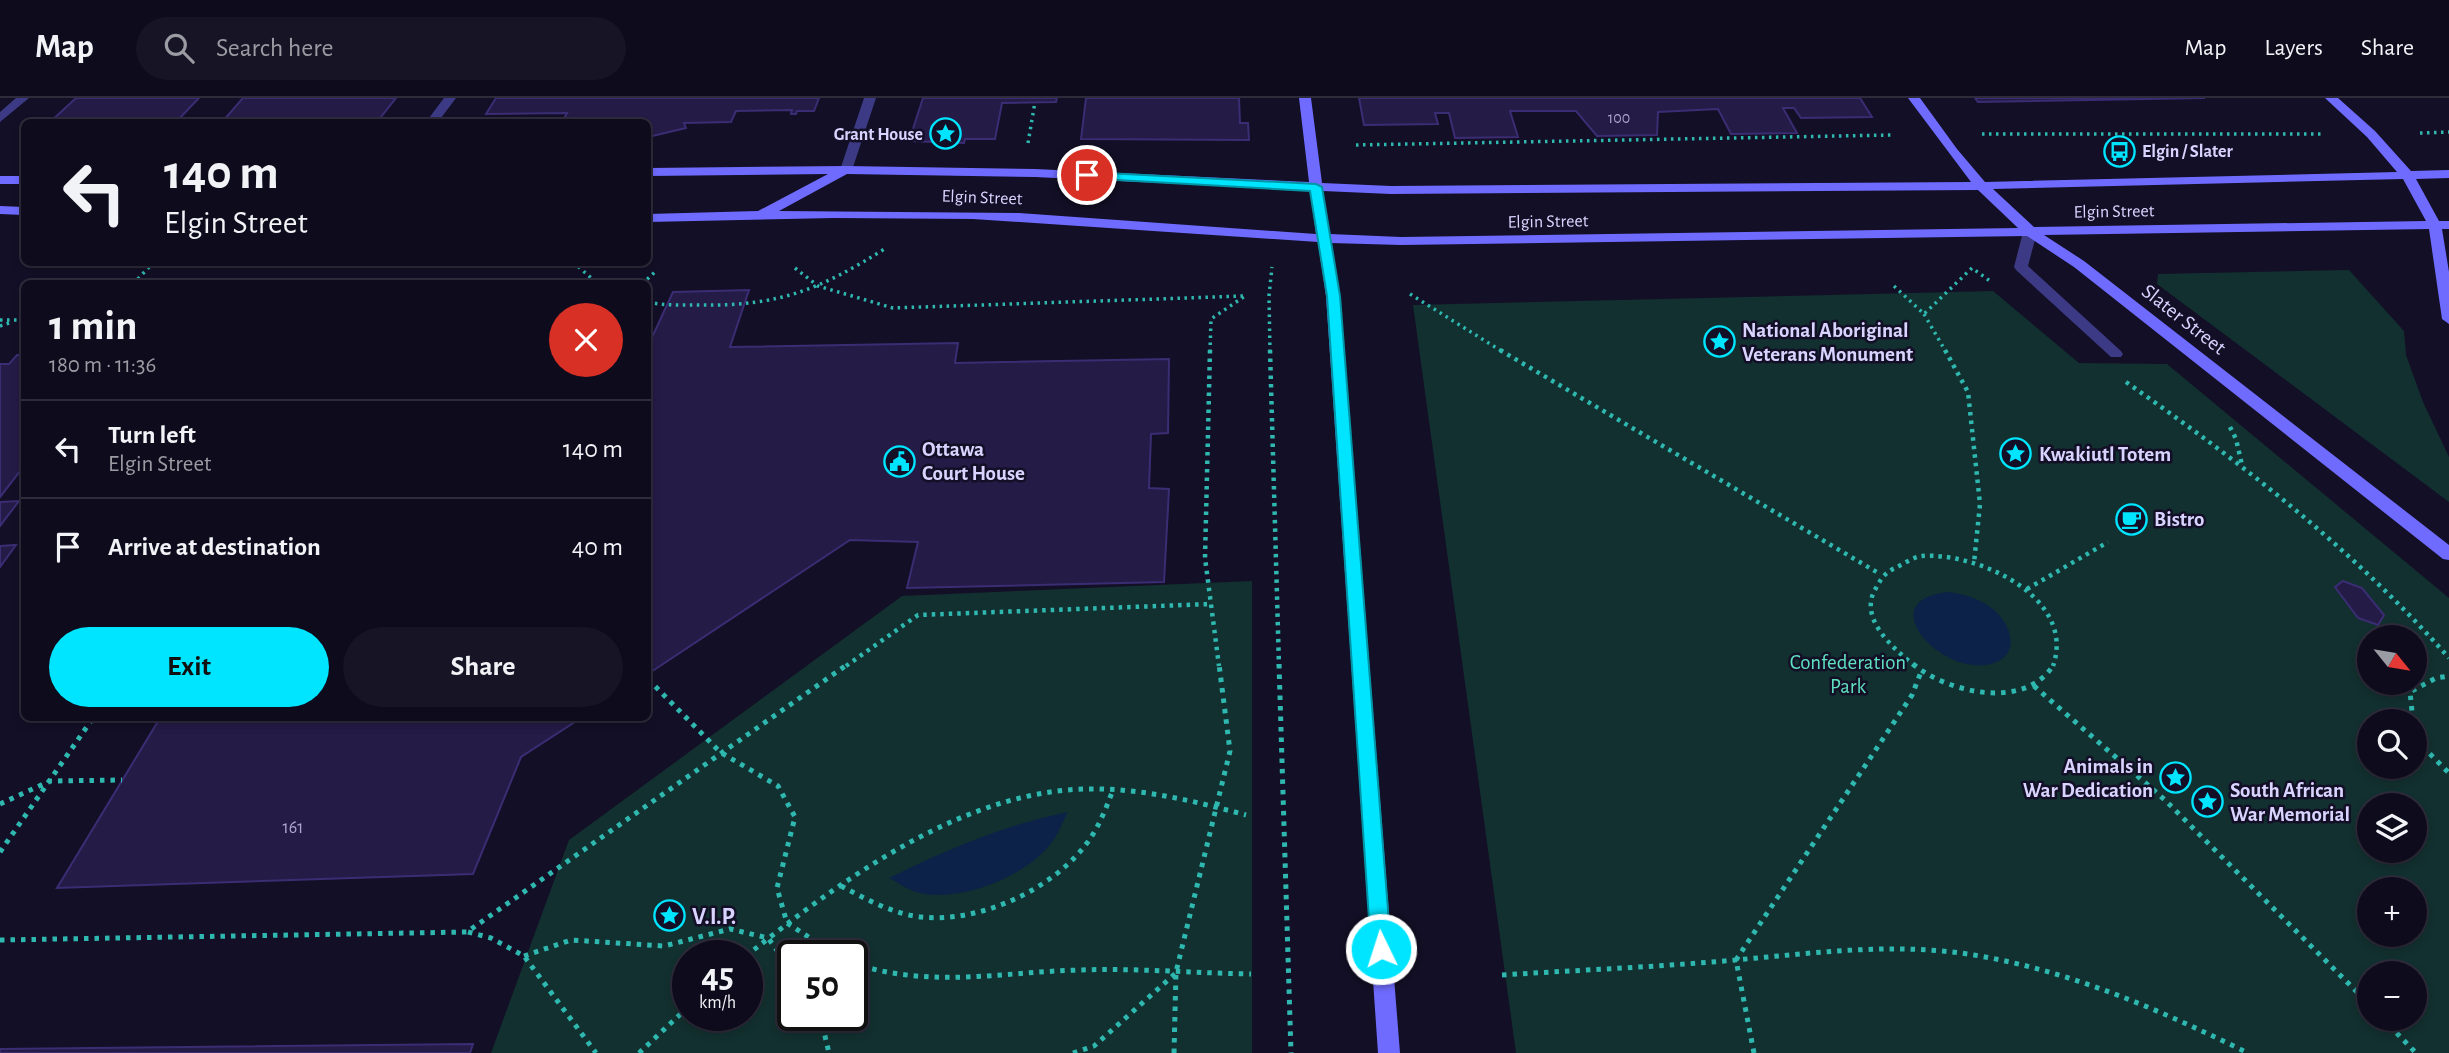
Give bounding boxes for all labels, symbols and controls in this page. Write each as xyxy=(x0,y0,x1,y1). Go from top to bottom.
search box xyxy=(136,17,626,80)
icon: search xyxy=(160,29,198,67)
text: Map xyxy=(35,31,94,64)
text: Search here xyxy=(216,35,334,61)
text: Map xyxy=(2184,36,2226,60)
text: Layers xyxy=(2264,36,2323,60)
text: Share xyxy=(2361,36,2414,60)
house number: 100 xyxy=(1608,110,1630,126)
place icon: Grant House xyxy=(929,117,963,151)
place label: Grant House xyxy=(834,126,923,144)
bus stop icon: Elgin / Slater xyxy=(2102,134,2136,168)
place label: Elgin / Slater xyxy=(2142,143,2234,161)
pin xyxy=(1057,145,1117,205)
icon: left xyxy=(49,147,140,238)
text: 140 m xyxy=(164,149,279,198)
icon: arrive xyxy=(1068,156,1106,194)
street label: Elgin Street xyxy=(941,188,1023,208)
street label: Elgin Street xyxy=(2073,202,2155,222)
text: Elgin Street xyxy=(164,207,308,239)
street label: Elgin Street xyxy=(1507,212,1589,232)
street label: Slater Street xyxy=(2138,280,2230,359)
button: close xyxy=(549,303,623,377)
text: 1 min xyxy=(49,305,138,347)
place label: National Aboriginal Veterans Monument xyxy=(1742,320,1913,365)
place icon: National Aboriginal Veterans Monument xyxy=(1702,325,1736,359)
text: 180 m · 11:36 xyxy=(49,354,156,377)
text: Turn left xyxy=(108,422,196,448)
icon: left xyxy=(49,430,87,468)
text: 140 m xyxy=(563,436,623,462)
place icon: Kwakiutl Totem xyxy=(1999,437,2033,471)
place label: Ottawa Court House xyxy=(922,439,1025,484)
public building icon: Ottawa Court House xyxy=(882,444,916,478)
place label: Kwakiutl Totem xyxy=(2039,444,2171,465)
text: Elgin Street xyxy=(108,453,211,476)
cafe icon: Bistro xyxy=(2114,502,2148,536)
place label: Bistro xyxy=(2154,509,2204,530)
icon: arrive xyxy=(49,528,87,566)
text: Arrive at destination xyxy=(108,534,321,560)
text: 40 m xyxy=(572,534,623,560)
north arrow xyxy=(2357,625,2427,695)
map controls xyxy=(2357,625,2427,1031)
button: Exit xyxy=(49,627,329,707)
button: Share xyxy=(343,627,623,707)
park label: Confederation Park xyxy=(1790,652,1906,697)
button: search xyxy=(2357,709,2427,779)
place label: Animals in War Dedication xyxy=(2023,756,2153,801)
place icon: Animals in War Dedication xyxy=(2159,761,2193,795)
place label: South African War Memorial xyxy=(2230,780,2350,825)
place icon: South African War Memorial xyxy=(2190,785,2224,819)
button: layers xyxy=(2357,793,2427,863)
house number: 161 xyxy=(283,819,303,837)
button: + xyxy=(2357,877,2427,947)
place icon: V.I.P. xyxy=(652,899,686,933)
place label: V.I.P. xyxy=(692,905,736,929)
position arrow xyxy=(1344,912,1418,986)
speed limit sign: 50 xyxy=(777,940,868,1031)
text: 45 xyxy=(701,959,734,994)
button: − xyxy=(2357,961,2427,1031)
text: km/h xyxy=(699,994,736,1012)

